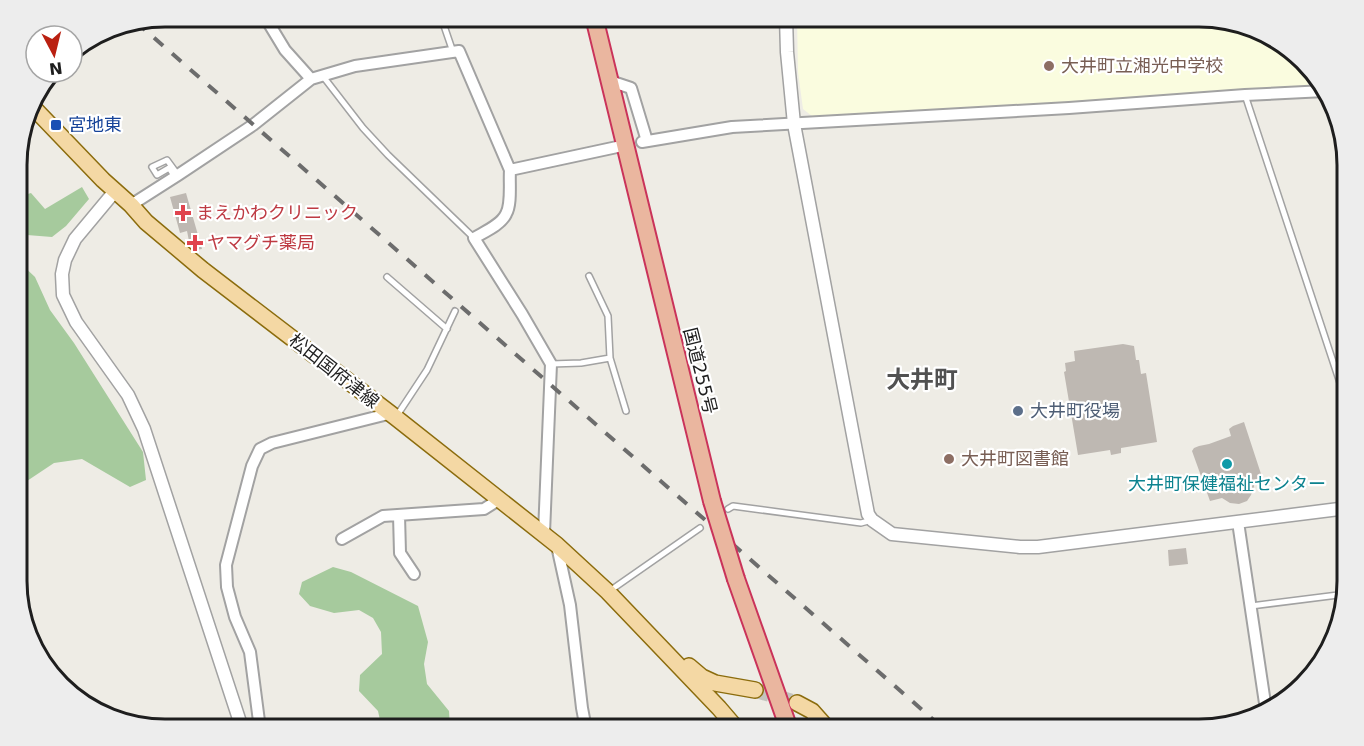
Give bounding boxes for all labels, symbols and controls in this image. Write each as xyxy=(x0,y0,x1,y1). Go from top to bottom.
north arrow xyxy=(24,24,84,84)
place label: 大井町立湘光中学校 xyxy=(1061,55,1223,76)
text: N xyxy=(48,58,64,79)
marker: 大井町立湘光中学校 xyxy=(1042,59,1056,73)
place label: 宮地東 xyxy=(68,114,122,135)
marker: 宮地東 xyxy=(49,118,63,132)
place label: まえかわクリニック xyxy=(196,202,358,223)
marker: まえかわクリニック xyxy=(174,204,192,222)
place label: ヤマグチ薬局 xyxy=(207,232,315,253)
marker: ヤマグチ薬局 xyxy=(188,236,202,250)
street label: 国道255号 xyxy=(680,325,721,416)
street label: 松田国府津線 xyxy=(285,329,383,412)
district label: 大井町 xyxy=(886,366,958,394)
place label: 大井町役場 xyxy=(1030,400,1120,421)
marker: 大井町役場 xyxy=(1011,404,1025,418)
place label: 大井町図書館 xyxy=(961,448,1069,469)
marker: 大井町図書館 xyxy=(942,452,956,466)
marker: 大井町保健福祉センター xyxy=(1220,457,1234,471)
place label: 大井町保健福祉センター xyxy=(1128,473,1326,494)

